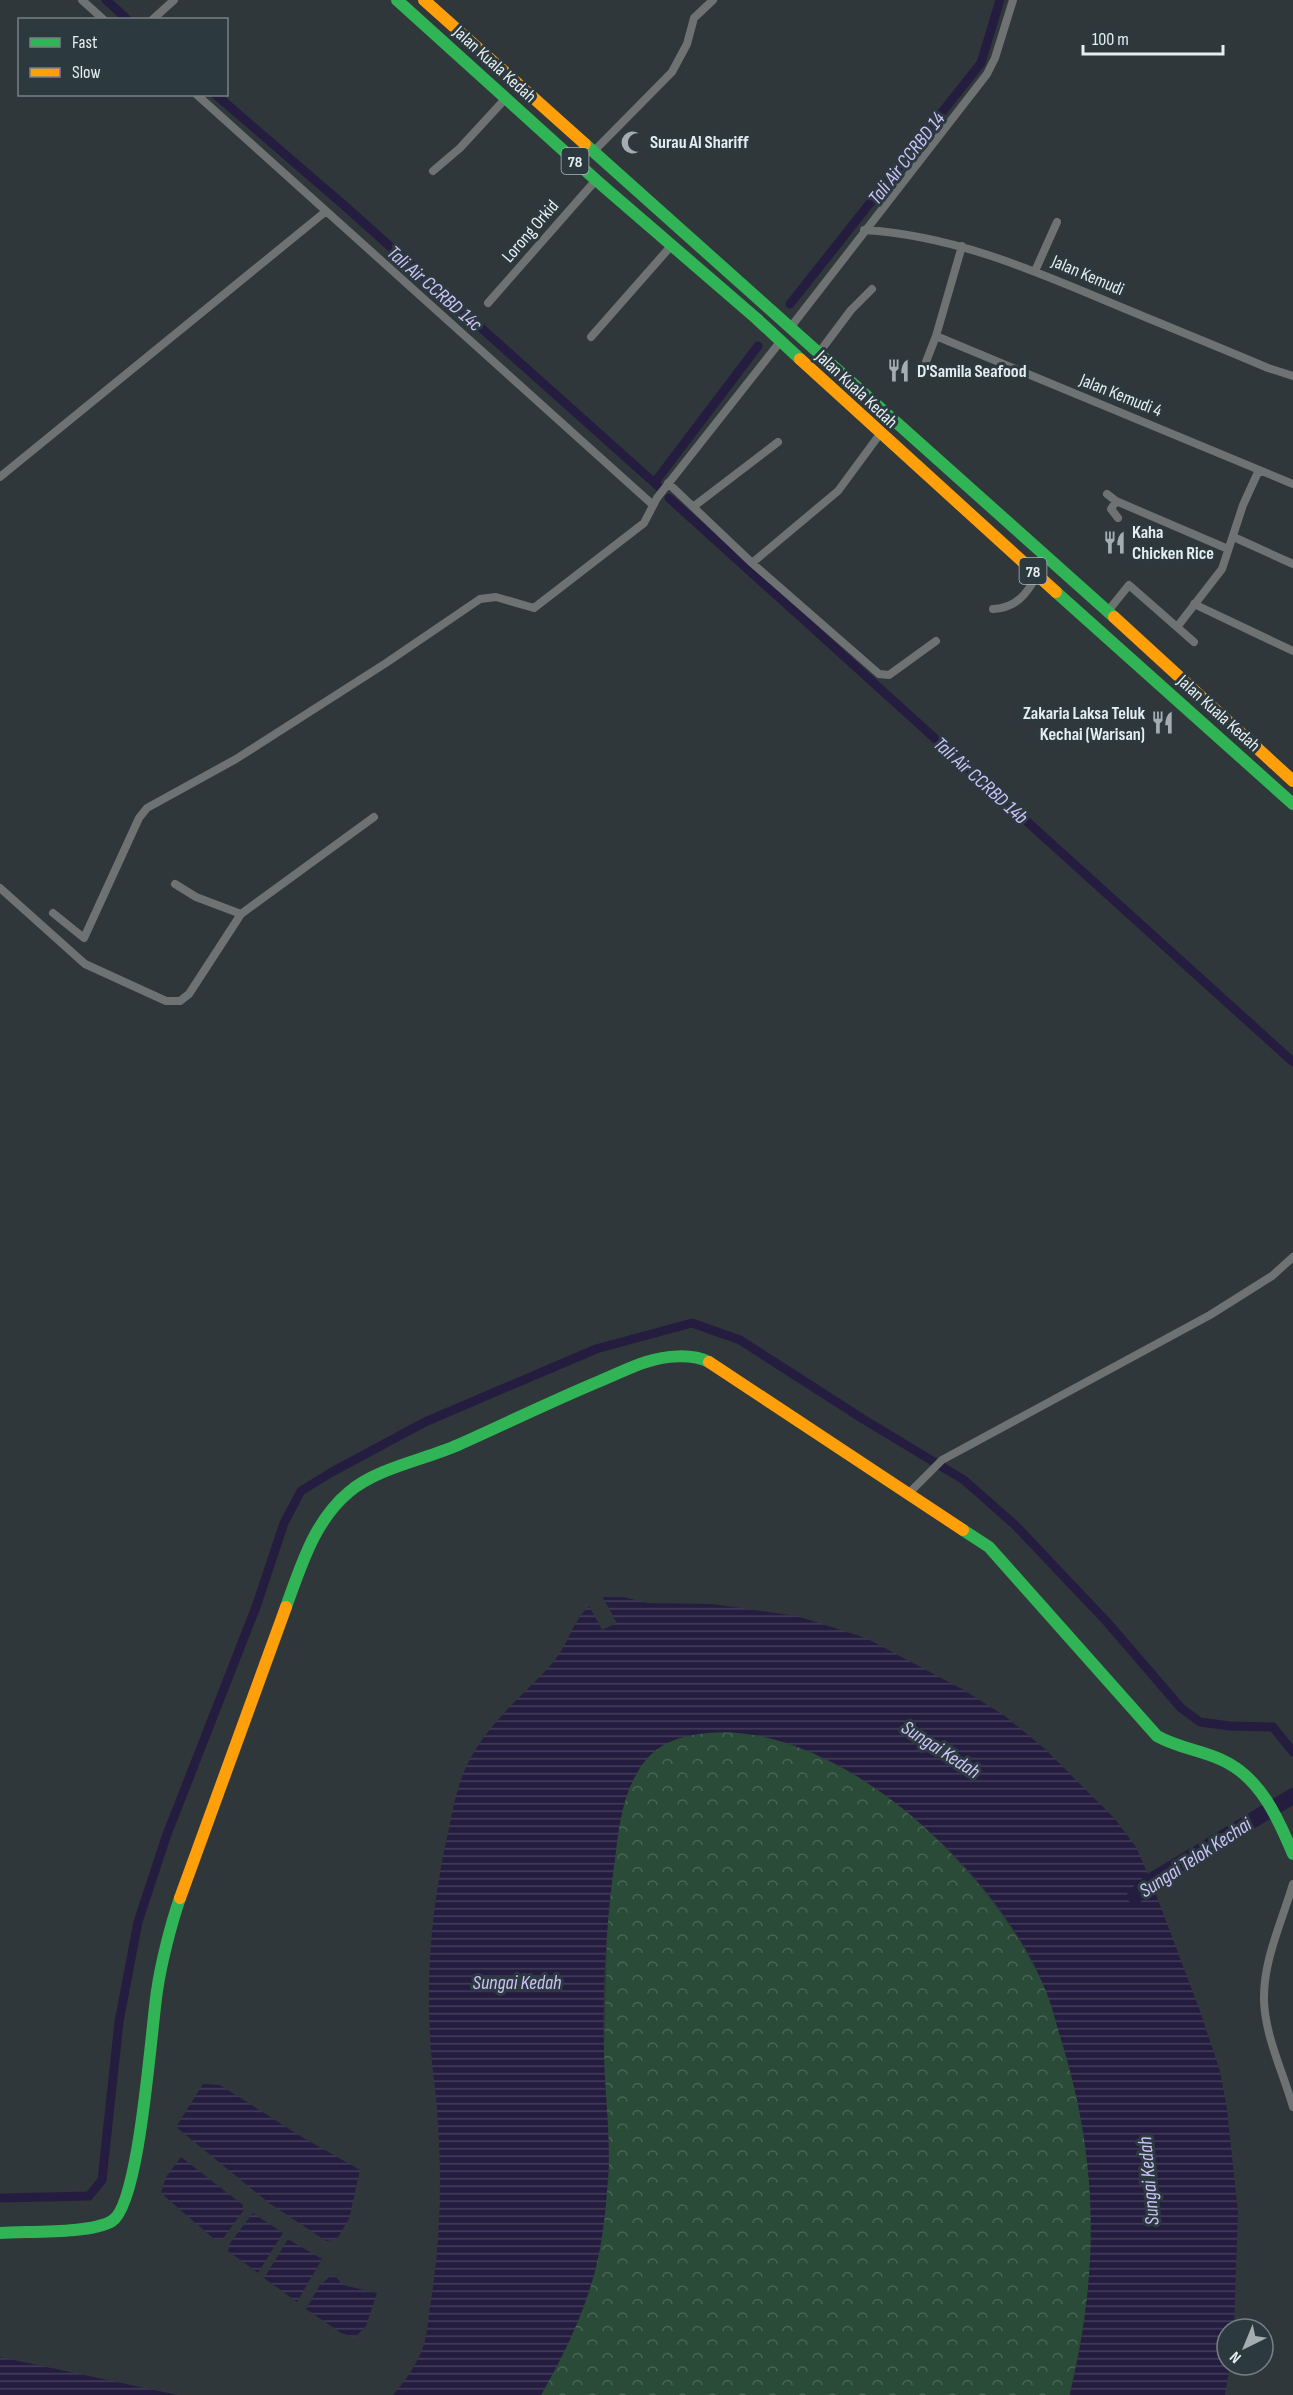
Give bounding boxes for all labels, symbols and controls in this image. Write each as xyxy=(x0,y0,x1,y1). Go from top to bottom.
legend xyxy=(18,18,228,96)
scale bar xyxy=(1083,18,1222,56)
street label: Jalan Kuala Kedah xyxy=(448,21,540,107)
text: 100 m xyxy=(1092,29,1129,50)
text: Fast xyxy=(72,32,98,53)
text: Slow xyxy=(72,62,101,83)
water label: Tali Air CCRBD 14 xyxy=(863,108,950,210)
mosque icon: Surau Al Shariff xyxy=(619,129,645,155)
place label: Surau Al Shariff xyxy=(650,132,749,153)
road number: 78 xyxy=(562,148,588,174)
street label: Lorong Orkid xyxy=(498,196,563,267)
water label: Tali Air CCRBD 14c xyxy=(382,241,487,337)
street label: Jalan Kemudi xyxy=(1048,250,1127,300)
street label: Jalan Kuala Kedah xyxy=(811,345,902,433)
restaurant icon: D'Samila Seafood xyxy=(886,358,912,384)
place label: D'Samila Seafood xyxy=(917,361,1027,382)
street label: Jalan Kemudi 4 xyxy=(1076,369,1165,422)
place label: Kaha Chicken Rice xyxy=(1132,522,1214,564)
restaurant icon: Kaha Chicken Rice xyxy=(1101,529,1127,555)
road number: 78 xyxy=(1020,558,1046,584)
street label: Jalan Kuala Kedah xyxy=(1172,670,1264,756)
place label: Zakaria Laksa Teluk Kechai (Warisan) xyxy=(1023,703,1145,745)
restaurant icon: Zakaria Laksa Teluk Kechai (Warisan) xyxy=(1150,710,1176,736)
water label: Tali Air CCRBD 14b xyxy=(928,732,1033,829)
water label: Sungai Kedah xyxy=(897,1716,984,1784)
water label: Sungai Telok Kechai xyxy=(1135,1812,1257,1903)
water label: Sungai Kedah xyxy=(473,1971,561,1995)
water label: Sungai Kedah xyxy=(1133,2136,1165,2226)
north arrow xyxy=(1215,2317,1275,2377)
text: N xyxy=(1226,2347,1245,2367)

